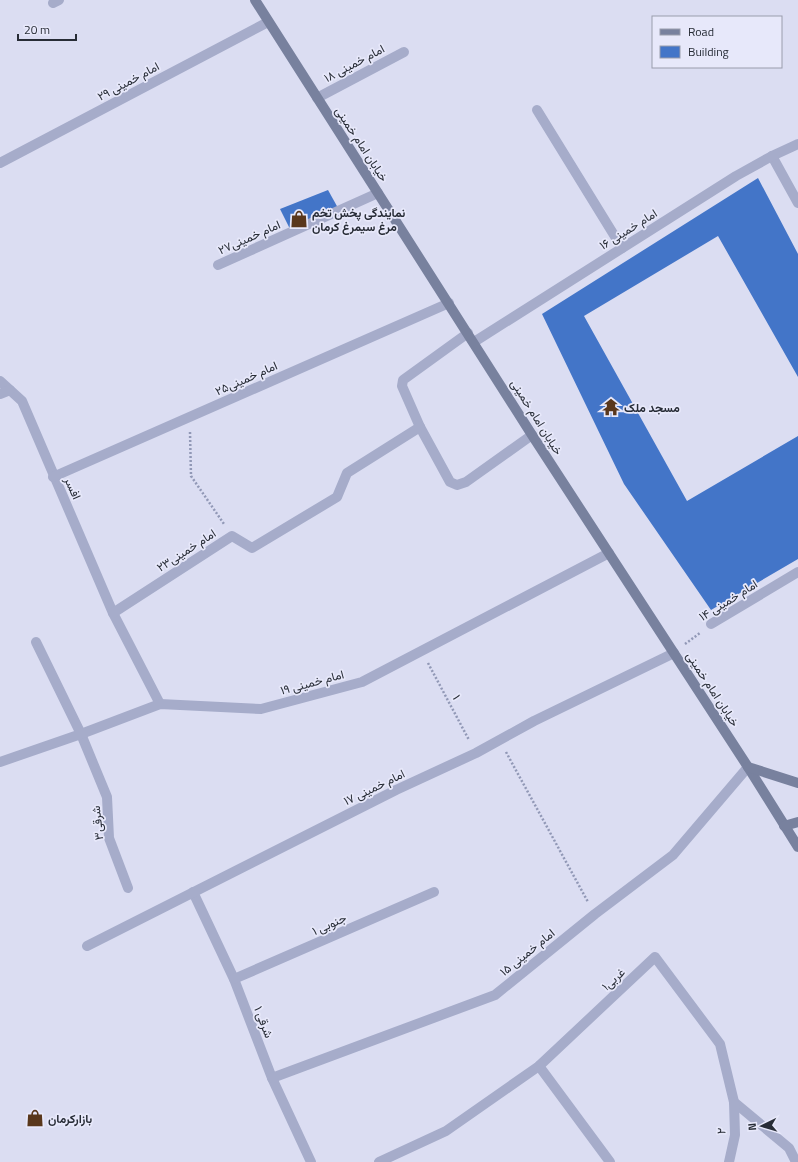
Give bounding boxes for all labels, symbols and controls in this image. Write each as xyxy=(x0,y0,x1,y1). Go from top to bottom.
scale bar xyxy=(18,16,76,42)
legend xyxy=(652,16,782,68)
text: 20 m xyxy=(24,20,50,39)
text: Road xyxy=(688,22,714,41)
street label: امام خمینی ۱۸ xyxy=(320,39,388,87)
text: Building xyxy=(688,42,729,61)
street label: امام خمینی ۲۹ xyxy=(94,57,162,105)
street label: خیابان امام خمینی xyxy=(331,103,393,185)
place label: نمایندگی پخش تخم مرغ سیمرغ کرمان xyxy=(312,203,406,236)
street label: امام خمینی ۱۶ xyxy=(595,204,661,254)
shop icon: نمایندگی پخش تخم مرغ سیمرغ کرمان xyxy=(289,209,309,229)
street label: امام خمینی۲۷ xyxy=(215,215,283,259)
street label: امام خمینی۲۵ xyxy=(212,356,280,400)
street label: خیابان امام خمینی xyxy=(506,375,568,459)
temple icon: مسجد ملک xyxy=(601,397,621,417)
place label: مسجد ملک xyxy=(624,398,680,417)
street label: افسر xyxy=(59,473,86,502)
street label: امام خمینی۲۳ xyxy=(153,524,219,576)
street label: امام خمینی ۱۴ xyxy=(695,574,761,626)
street label: خیابان امام خمینی xyxy=(682,648,744,730)
street label: امام خمینی ۱۹ xyxy=(278,664,346,700)
street label: ۱ xyxy=(448,691,466,703)
street label: امام خمینی ۱۷ xyxy=(340,764,408,810)
street label: شرقی۳ xyxy=(86,805,108,841)
street label: ۱ جنوبی xyxy=(309,908,349,940)
street label: امام خمینی ۱۵ xyxy=(495,924,559,980)
street label: غربی۱ xyxy=(597,963,629,995)
street label: ۱ شرقی xyxy=(249,1003,279,1041)
north arrow xyxy=(742,1106,782,1146)
shop icon: بازارکرمان xyxy=(25,1108,45,1128)
place label: بازارکرمان xyxy=(48,1109,93,1128)
text: N xyxy=(744,1122,760,1131)
street label: ۲ xyxy=(711,1127,731,1135)

